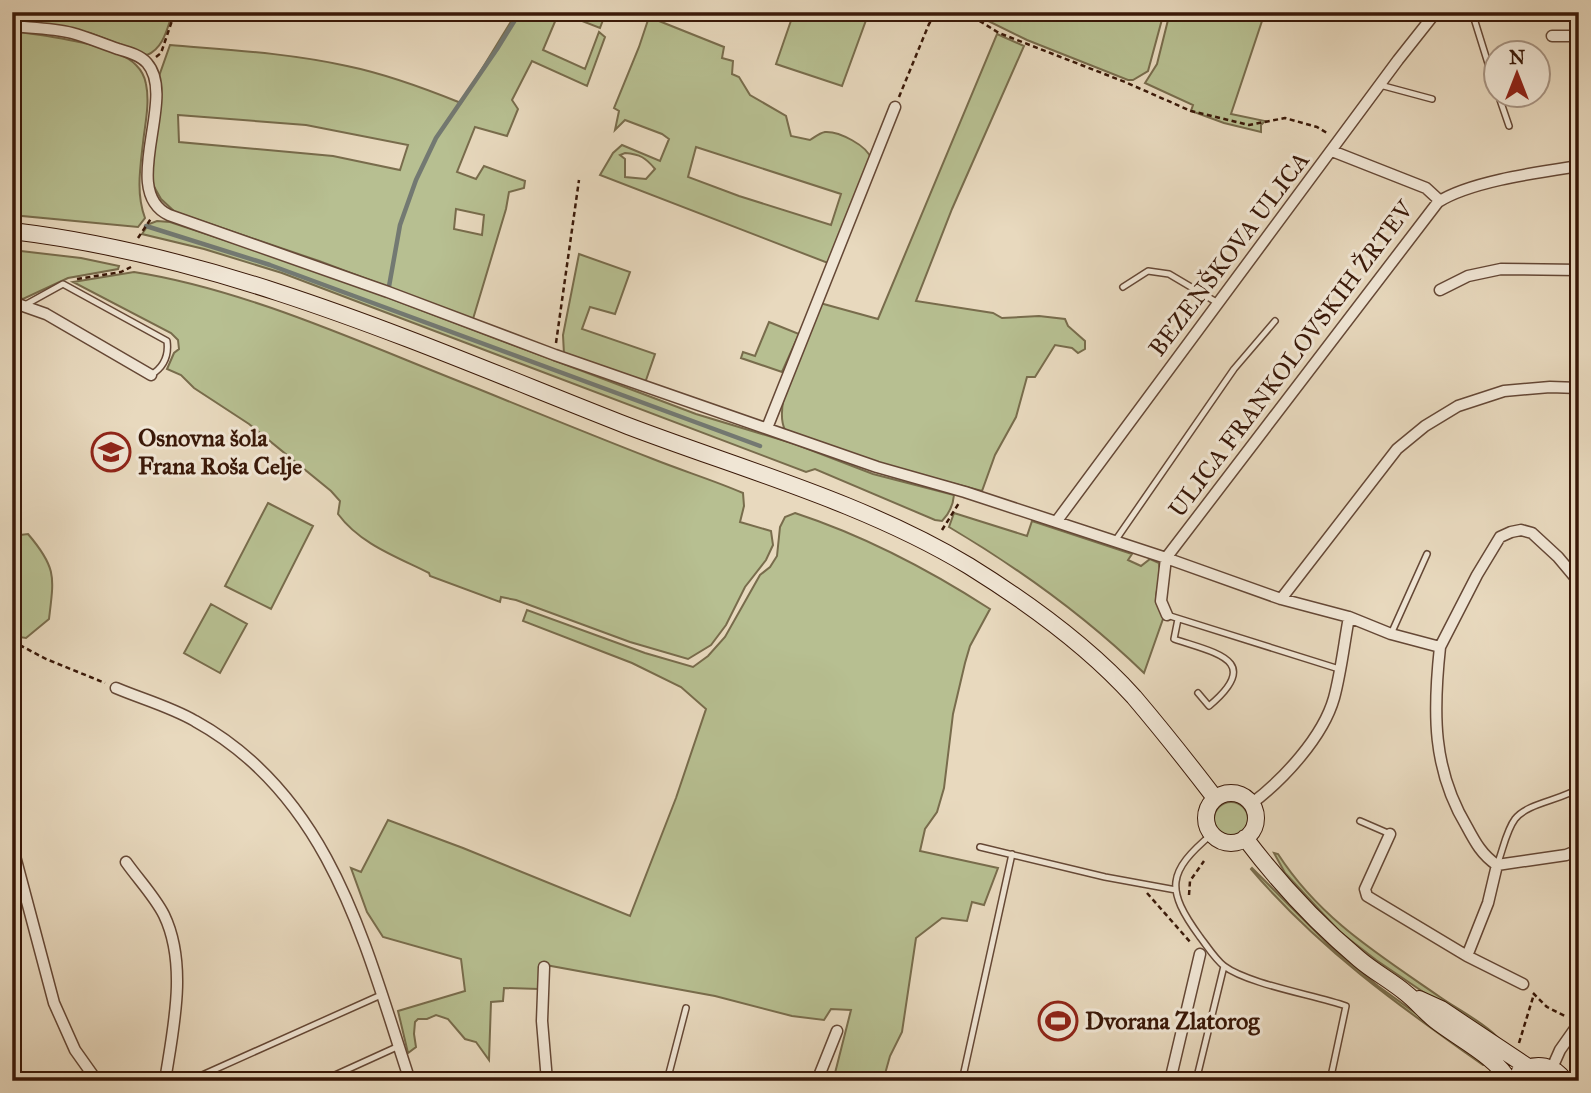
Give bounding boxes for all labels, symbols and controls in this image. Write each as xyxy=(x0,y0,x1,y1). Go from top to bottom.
north arrow xyxy=(1482,38,1552,108)
text: N xyxy=(1509,46,1525,69)
street label: BEZENŠKOVA ULICA xyxy=(1142,146,1316,362)
street label: ULICA FRANKOLOVSKIH ŽRTEV xyxy=(1162,194,1421,523)
place label: Osnovna šola Frana Roša Celje xyxy=(138,423,302,481)
school or university icon: Osnovna šola Frana Roša Celje xyxy=(90,431,132,473)
sports icon: Dvorana Zlatorog xyxy=(1037,1000,1079,1042)
place label: Dvorana Zlatorog xyxy=(1085,1006,1260,1036)

